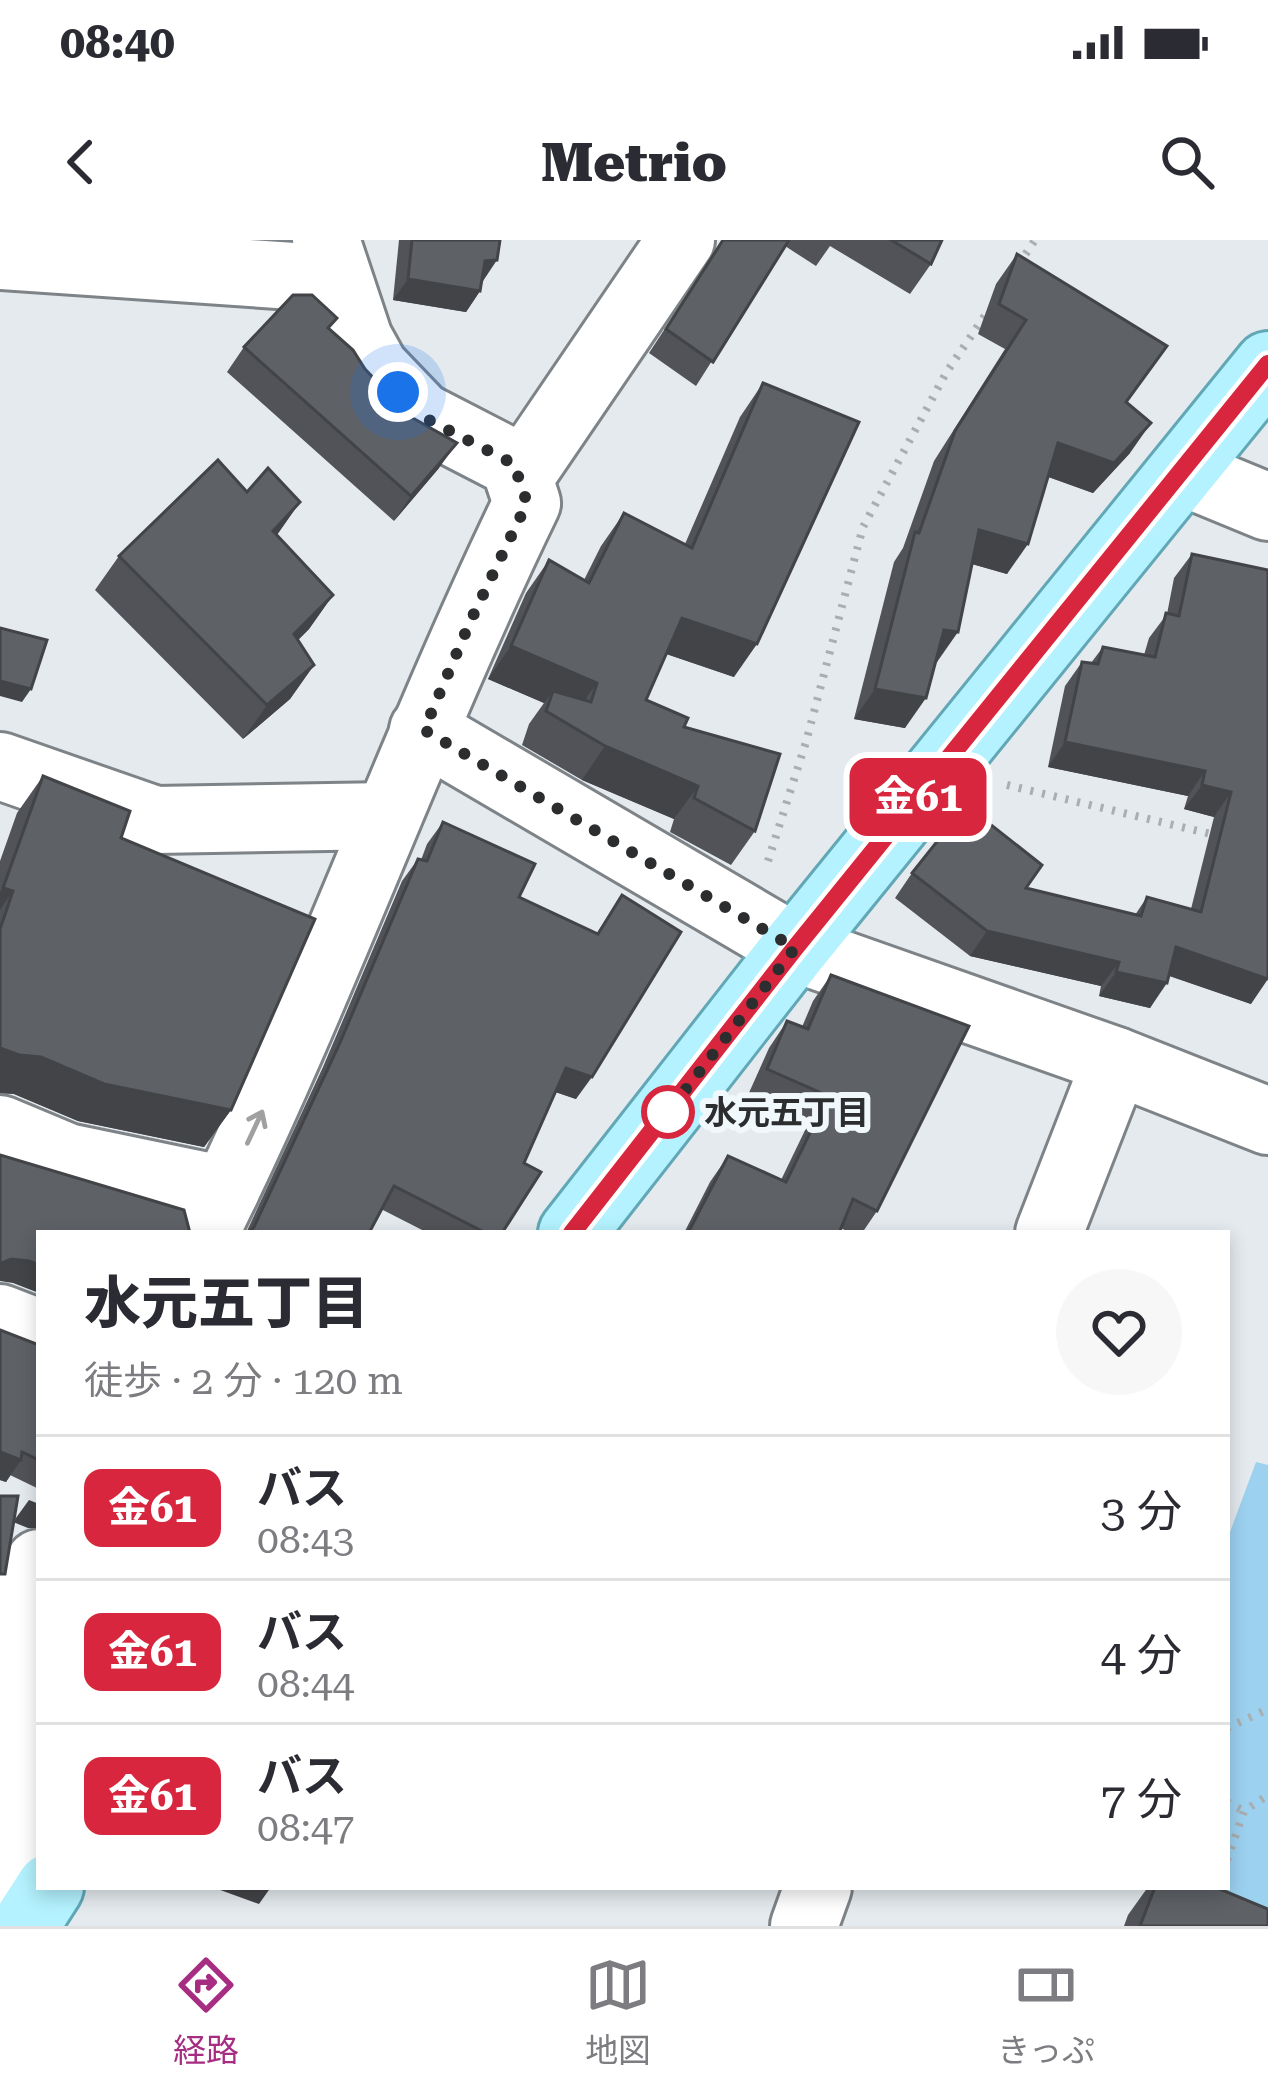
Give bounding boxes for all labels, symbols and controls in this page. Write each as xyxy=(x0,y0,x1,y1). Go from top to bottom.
text: 08:40 xyxy=(60,16,175,69)
icon: back xyxy=(48,129,114,195)
icon: search xyxy=(1154,129,1220,195)
text: Metrio xyxy=(541,131,727,194)
your location xyxy=(368,362,428,422)
line badge: 金61 xyxy=(849,758,987,836)
text: 金61 xyxy=(873,772,963,821)
marker: 水元五丁目 xyxy=(643,1087,693,1137)
place label: 水元五丁目 xyxy=(704,1093,869,1132)
one-way arrow xyxy=(245,1110,267,1146)
button: heart xyxy=(1056,1269,1182,1395)
text: 水元五丁目 xyxy=(84,1270,369,1337)
text: 徒歩 · 2 分 · 120 m xyxy=(84,1358,403,1404)
text: バス xyxy=(257,1462,347,1515)
text: 金61 xyxy=(108,1483,197,1532)
text: 3 分 xyxy=(1100,1485,1182,1538)
text: 08:43 xyxy=(257,1517,354,1563)
text: バス xyxy=(257,1606,347,1659)
text: 金61 xyxy=(108,1627,197,1676)
text: 4 分 xyxy=(1100,1629,1182,1682)
text: 08:44 xyxy=(257,1661,354,1707)
text: バス xyxy=(257,1750,347,1803)
text: 金61 xyxy=(108,1771,197,1820)
text: 7 分 xyxy=(1100,1773,1182,1826)
text: 08:47 xyxy=(257,1805,354,1851)
tab: 経路 xyxy=(173,1952,239,2072)
tab: 地図 xyxy=(585,1952,651,2072)
tab: きっぷ xyxy=(997,1952,1095,2072)

